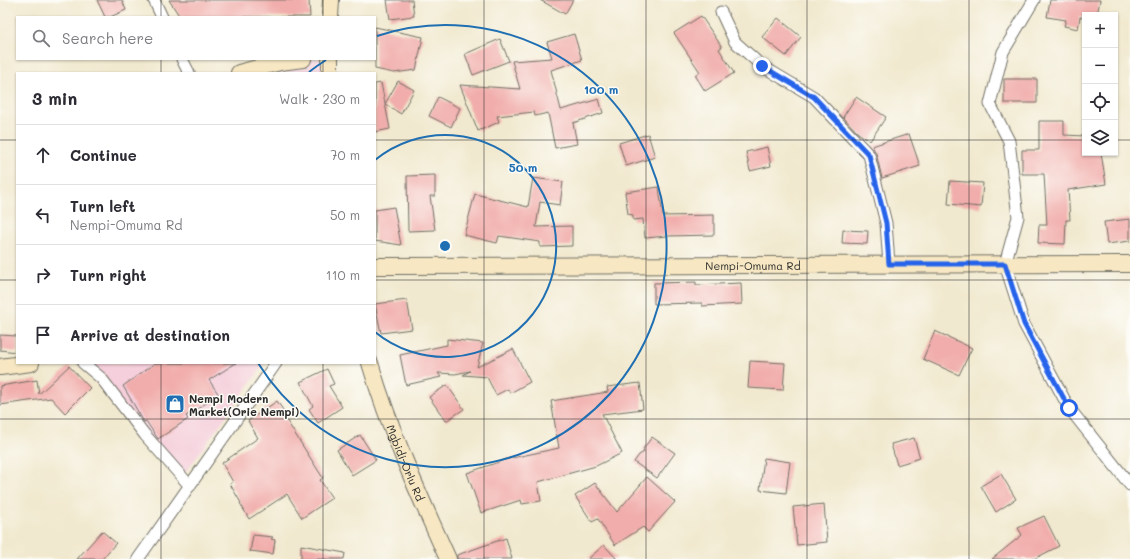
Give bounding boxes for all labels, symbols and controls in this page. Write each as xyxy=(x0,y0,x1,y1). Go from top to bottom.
map controls xyxy=(1082,12,1118,156)
button: + xyxy=(1082,12,1118,48)
search box xyxy=(16,16,376,60)
icon: search xyxy=(30,27,52,49)
text: Search here xyxy=(62,28,153,48)
button: − xyxy=(1082,48,1118,84)
route end xyxy=(753,57,771,75)
text: 100 m xyxy=(584,81,618,97)
button: locate xyxy=(1082,84,1118,120)
text: 3 min xyxy=(32,87,77,109)
text: Walk · 230 m xyxy=(279,90,360,107)
button: layers xyxy=(1082,120,1118,156)
icon: ahead xyxy=(32,144,54,166)
text: Continue xyxy=(70,145,137,165)
text: 70 m xyxy=(330,146,360,163)
text: 50 m xyxy=(509,159,537,175)
text: Turn left xyxy=(70,196,135,216)
icon: left xyxy=(32,204,54,226)
text: 50 m xyxy=(330,206,360,223)
text: Nempi-Omuma Rd xyxy=(70,216,182,233)
centre of rings xyxy=(438,239,452,253)
street label: Nempi-Omuma Rd xyxy=(705,257,801,273)
icon: right xyxy=(32,264,54,286)
text: Turn right xyxy=(70,265,147,285)
text: 110 m xyxy=(326,266,360,283)
icon: arrive xyxy=(32,324,54,346)
text: Arrive at destination xyxy=(70,325,230,345)
place label: Nempi Modern Market(Orie Nempi) xyxy=(189,391,299,419)
shop icon: Nempi Modern Market(Orie Nempi) xyxy=(164,393,186,415)
route start xyxy=(1060,399,1078,417)
street label: Mgbidi-Orlu Rd xyxy=(384,422,429,503)

